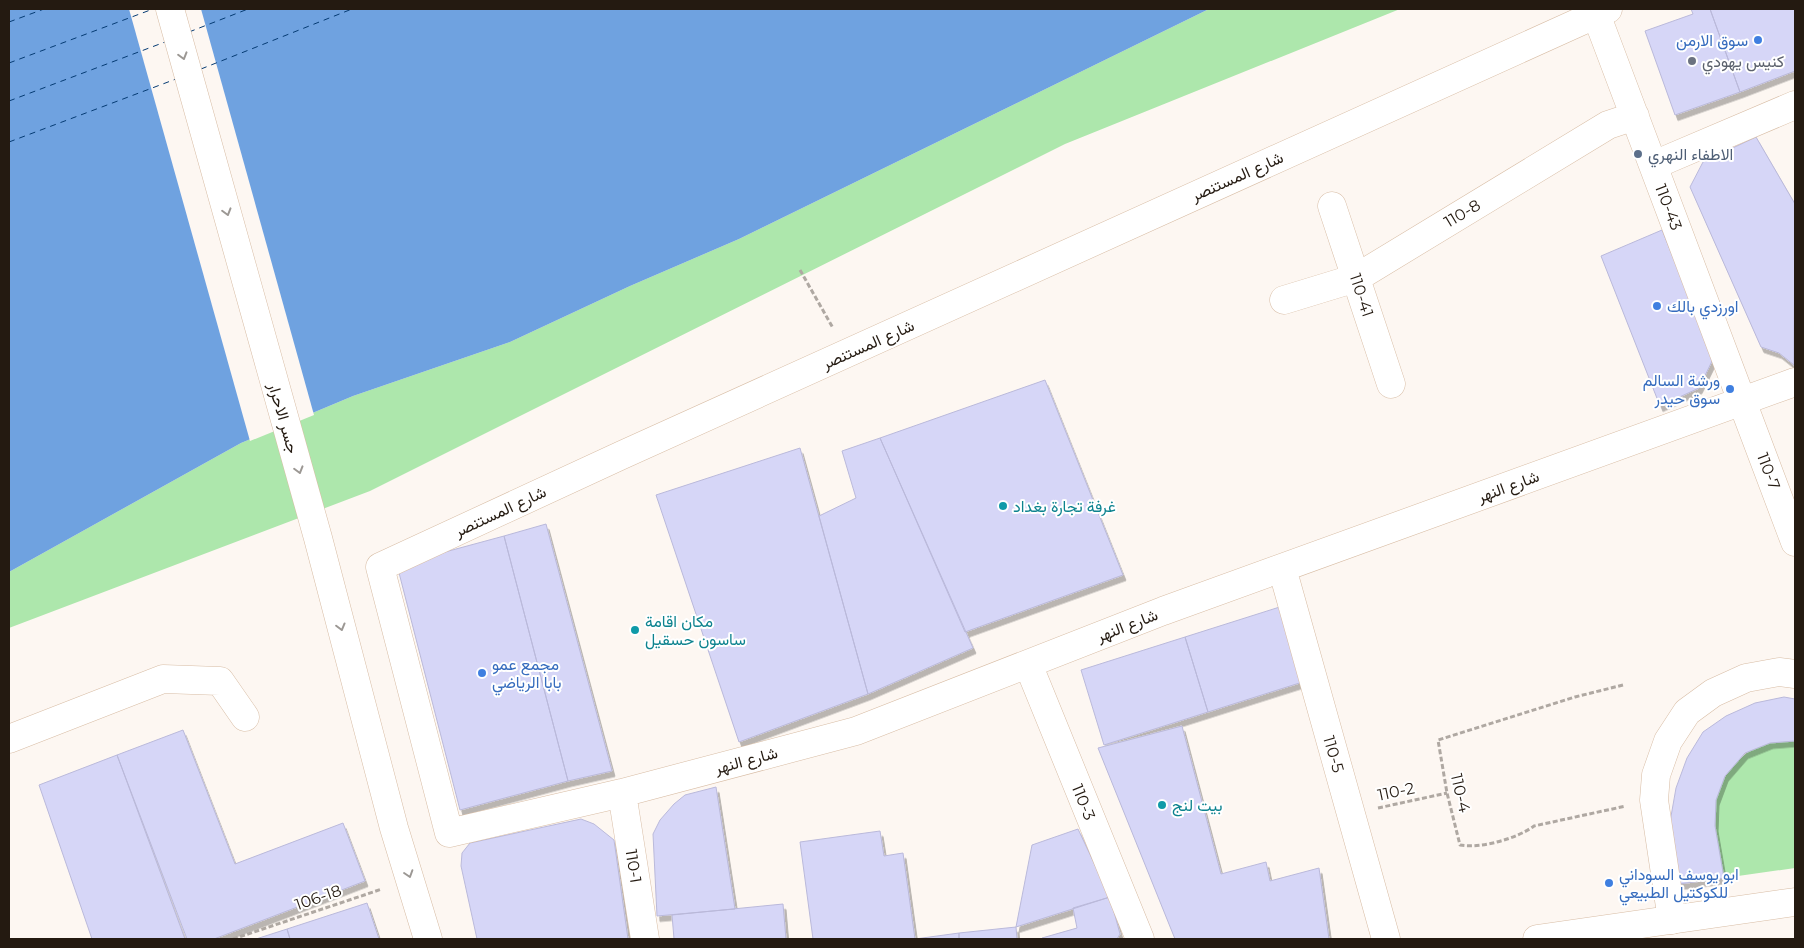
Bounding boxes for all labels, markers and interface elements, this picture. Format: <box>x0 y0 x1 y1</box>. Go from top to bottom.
place label: سوق الارمن <box>1676 31 1748 51</box>
marker: سوق الارمن <box>1752 34 1764 46</box>
one-way arrow <box>178 51 188 59</box>
place label: كنيس يهودي <box>1702 52 1784 75</box>
marker: كنيس يهودي <box>1686 55 1698 67</box>
place label: الاطفاء النهري <box>1648 145 1733 168</box>
street label: شارع المستنصر <box>1187 148 1287 207</box>
marker: الاطفاء النهري <box>1632 148 1644 160</box>
street label: 110-43 <box>1651 181 1686 233</box>
street label: 110-8 <box>1441 195 1484 232</box>
one-way arrow <box>221 208 232 217</box>
street label: 110-41 <box>1346 271 1377 319</box>
place label: اورزدي بالك <box>1667 297 1739 320</box>
marker: اورزدي بالك <box>1651 300 1663 312</box>
street label: شارع المستنصر <box>818 316 918 375</box>
place label: ورشة السالم سوق حيدر <box>1643 371 1720 409</box>
street label: جسر الاحرار <box>263 380 303 456</box>
marker: ورشة السالم سوق حيدر <box>1724 383 1736 395</box>
street label: 110-7 <box>1753 450 1784 492</box>
one-way arrow <box>293 465 303 474</box>
street label: شارع النهر <box>1474 467 1542 509</box>
street label: شارع المستنصر <box>451 482 550 543</box>
place label: غرفة تجارة بغداد <box>1013 497 1116 517</box>
marker: غرفة تجارة بغداد <box>997 500 1009 512</box>
street label: شارع النهر <box>1093 605 1161 648</box>
place label: مكان اقامة ساسون حسقيل <box>645 612 746 650</box>
one-way arrow <box>335 622 346 631</box>
marker: مكان اقامة ساسون حسقيل <box>629 624 641 636</box>
place label: مجمع عمو بابا الرياضي <box>492 655 561 696</box>
marker: مجمع عمو بابا الرياضي <box>476 667 488 679</box>
street label: 110-5 <box>1319 734 1348 775</box>
street label: شارع النهر <box>712 743 780 780</box>
street label: 110-4 <box>1447 772 1474 815</box>
street label: 110-2 <box>1376 778 1416 805</box>
street label: 110-3 <box>1068 781 1099 823</box>
place label: بيت لنج <box>1172 796 1223 817</box>
marker: بيت لنج <box>1156 799 1168 811</box>
street label: 110-1 <box>621 848 646 884</box>
place label: ابو يوسف السوداني للكوكتيل الطبيعي <box>1619 865 1739 906</box>
one-way arrow <box>403 869 413 878</box>
marker: ابو يوسف السوداني للكوكتيل الطبيعي <box>1603 877 1615 889</box>
street label: 106-18 <box>292 881 344 914</box>

